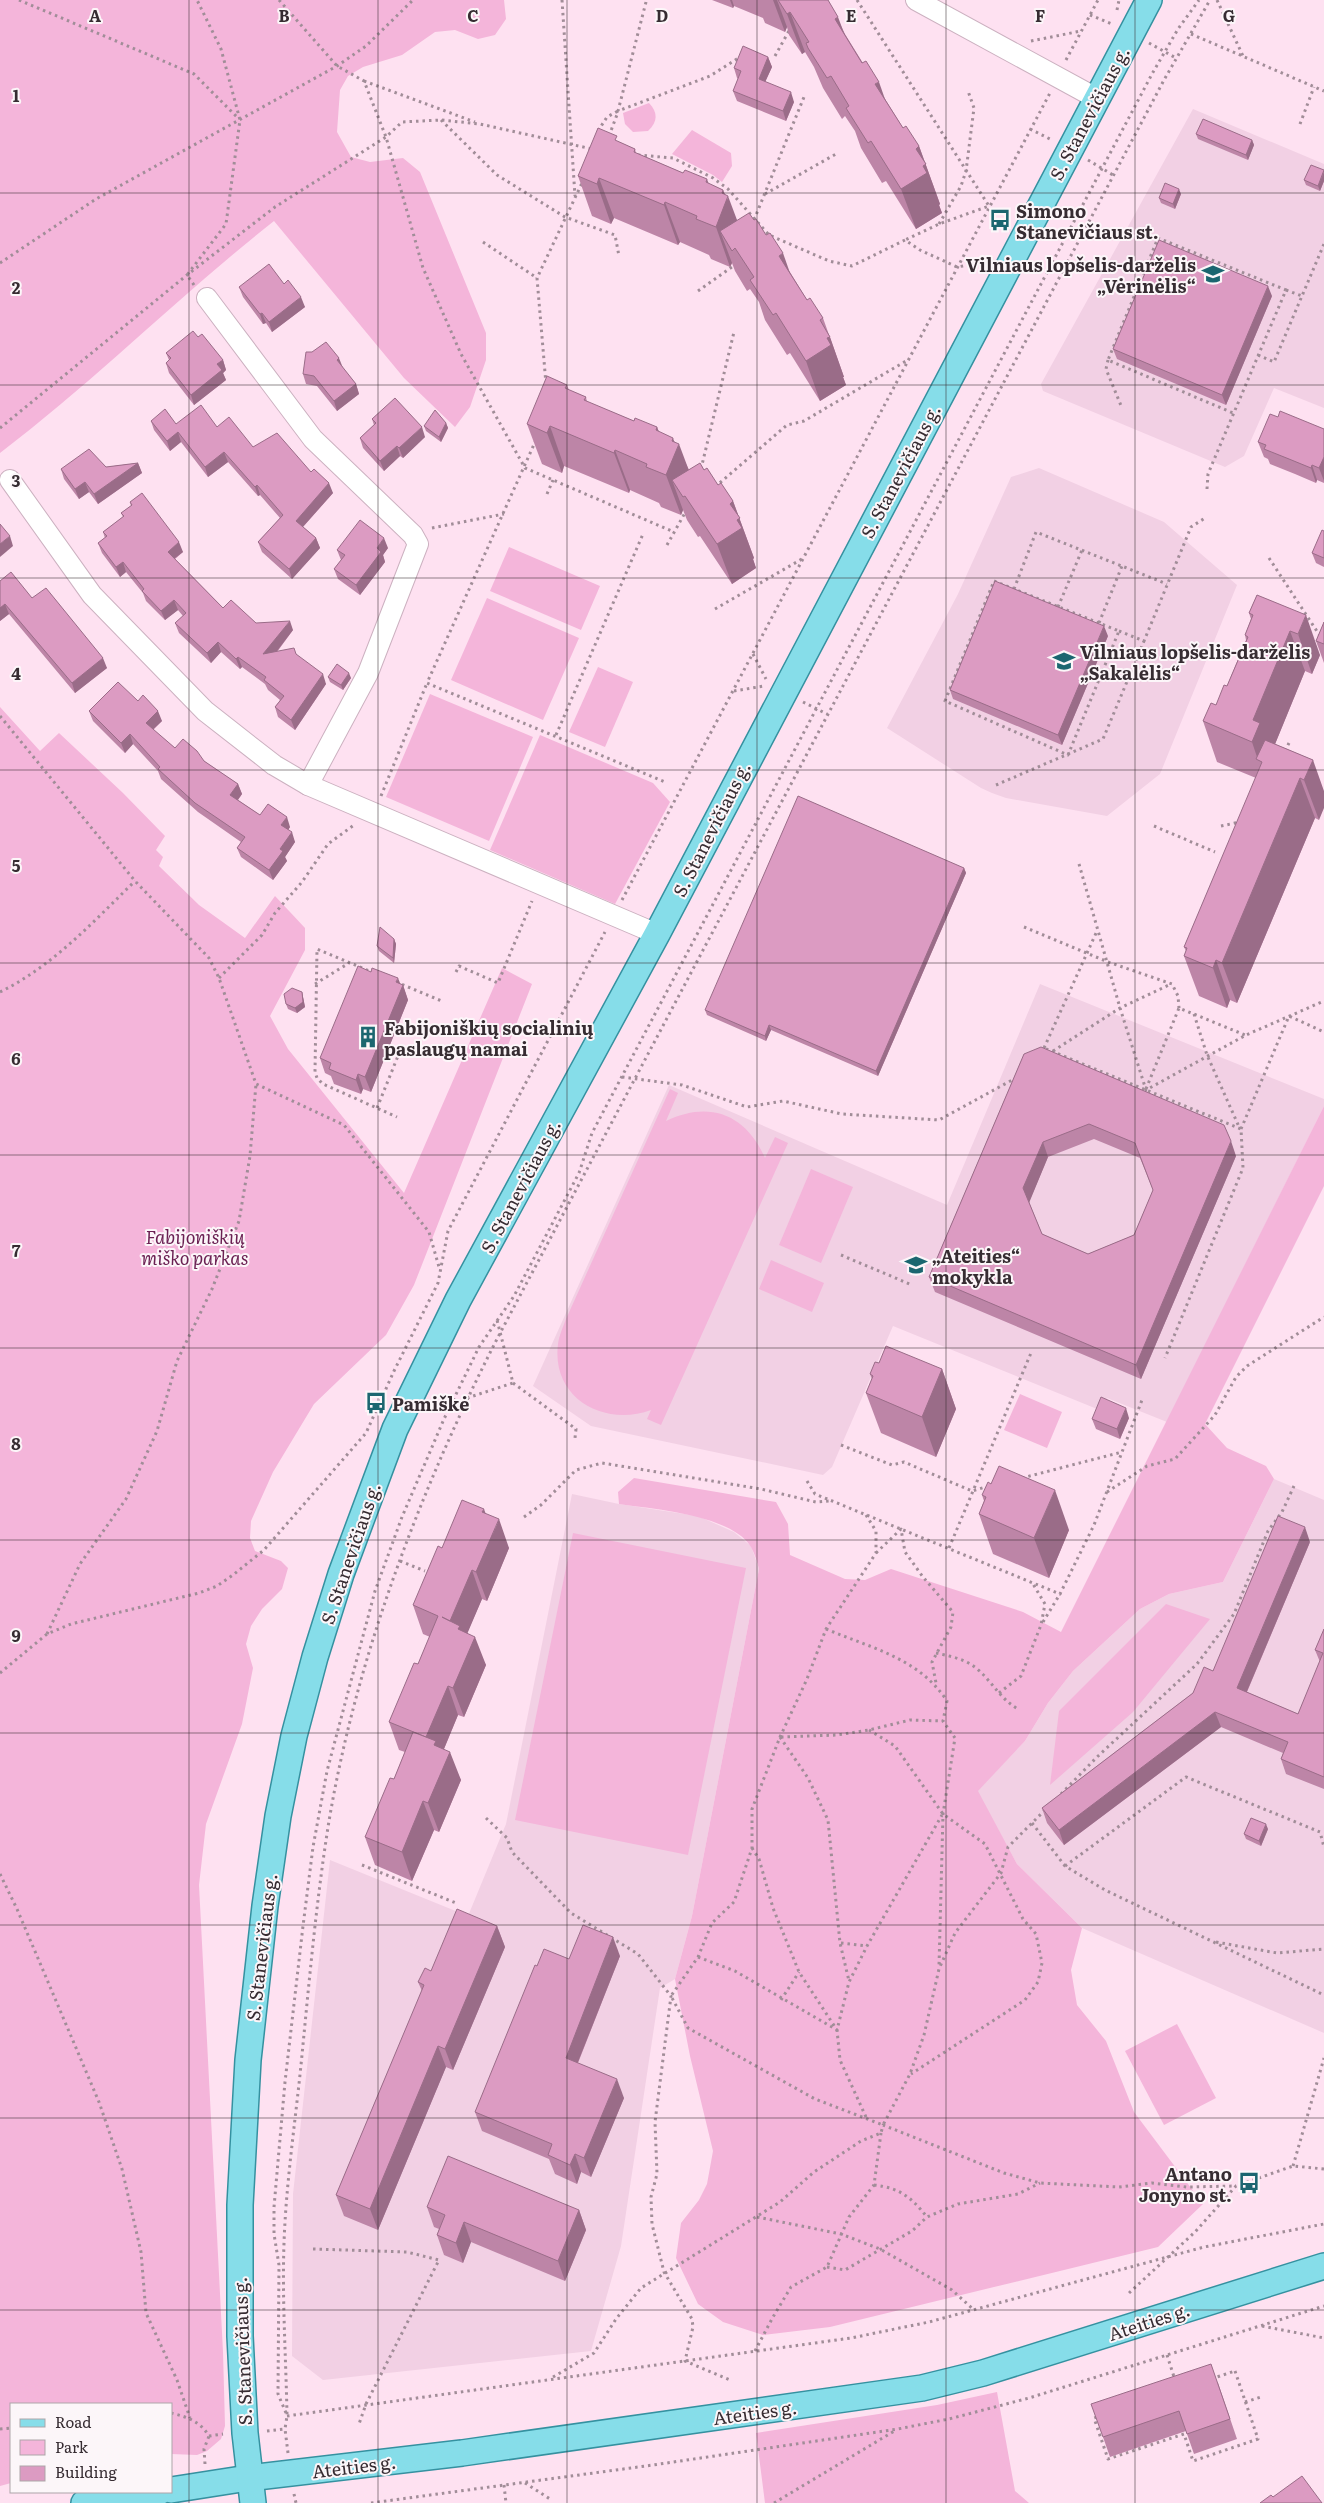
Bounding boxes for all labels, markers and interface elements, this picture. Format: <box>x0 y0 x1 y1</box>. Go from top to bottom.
text: A <box>89 3 101 27</box>
text: B <box>278 3 290 27</box>
text: C <box>467 3 479 27</box>
text: D <box>656 3 668 27</box>
text: E <box>846 3 857 27</box>
text: F <box>1035 3 1045 27</box>
text: G <box>1223 3 1235 27</box>
street label: S. Stanevičiaus g. <box>1042 41 1136 185</box>
text: 1 <box>13 83 20 107</box>
place label: Simono Stanevičiaus st. <box>1016 197 1159 245</box>
bus stop icon: Simono Stanevičiaus st. <box>987 207 1013 233</box>
place label: Vilniaus lopšelis-darželis „Vėrinėlis“ <box>966 251 1196 299</box>
school or university icon: Vilniaus lopšelis-darželis „Vėrinėlis“ <box>1200 261 1226 287</box>
text: 2 <box>12 275 21 299</box>
street label: S. Stanevičiaus g. <box>853 399 947 543</box>
text: 3 <box>12 468 21 492</box>
place label: Vilniaus lopšelis-darželis „Sakalėlis“ <box>1080 638 1310 686</box>
school or university icon: Vilniaus lopšelis-darželis „Sakalėlis“ <box>1051 648 1077 674</box>
text: 4 <box>11 661 21 685</box>
street label: S. Stanevičiaus g. <box>665 757 757 901</box>
text: 5 <box>12 853 21 877</box>
place label: Fabijoniškių socialinių paslaugų namai <box>384 1014 593 1062</box>
building icon: Fabijoniškių socialinių paslaugų namai <box>355 1024 381 1050</box>
text: 6 <box>11 1046 21 1070</box>
street label: S. Stanevičiaus g. <box>473 1114 567 1258</box>
park label: Fabijoniškių miško parkas <box>141 1223 249 1271</box>
text: 7 <box>12 1238 21 1262</box>
place label: „Ateities“ mokykla <box>932 1242 1020 1290</box>
school or university icon: „Ateities“ mokykla <box>903 1252 929 1278</box>
bus stop icon: Pamiškė <box>363 1390 389 1416</box>
place label: Pamiškė <box>392 1390 469 1417</box>
text: 8 <box>11 1431 21 1455</box>
street label: S. Stanevičiaus g. <box>313 1478 387 1628</box>
text: 9 <box>11 1623 21 1647</box>
street label: S. Stanevičiaus g. <box>239 1872 283 2022</box>
place label: Antano Jonyno st. <box>1139 2160 1232 2208</box>
bus stop icon: Antano Jonyno st. <box>1236 2170 1262 2196</box>
street label: S. Stanevičiaus g. <box>226 2276 258 2426</box>
street label: Ateities g. <box>1105 2295 1193 2347</box>
street label: Ateities g. <box>711 2393 799 2431</box>
legend <box>10 2403 172 2493</box>
text: Road <box>55 2410 91 2433</box>
text: Park <box>55 2435 89 2458</box>
street label: Ateities g. <box>310 2447 398 2485</box>
text: Building <box>55 2460 117 2483</box>

